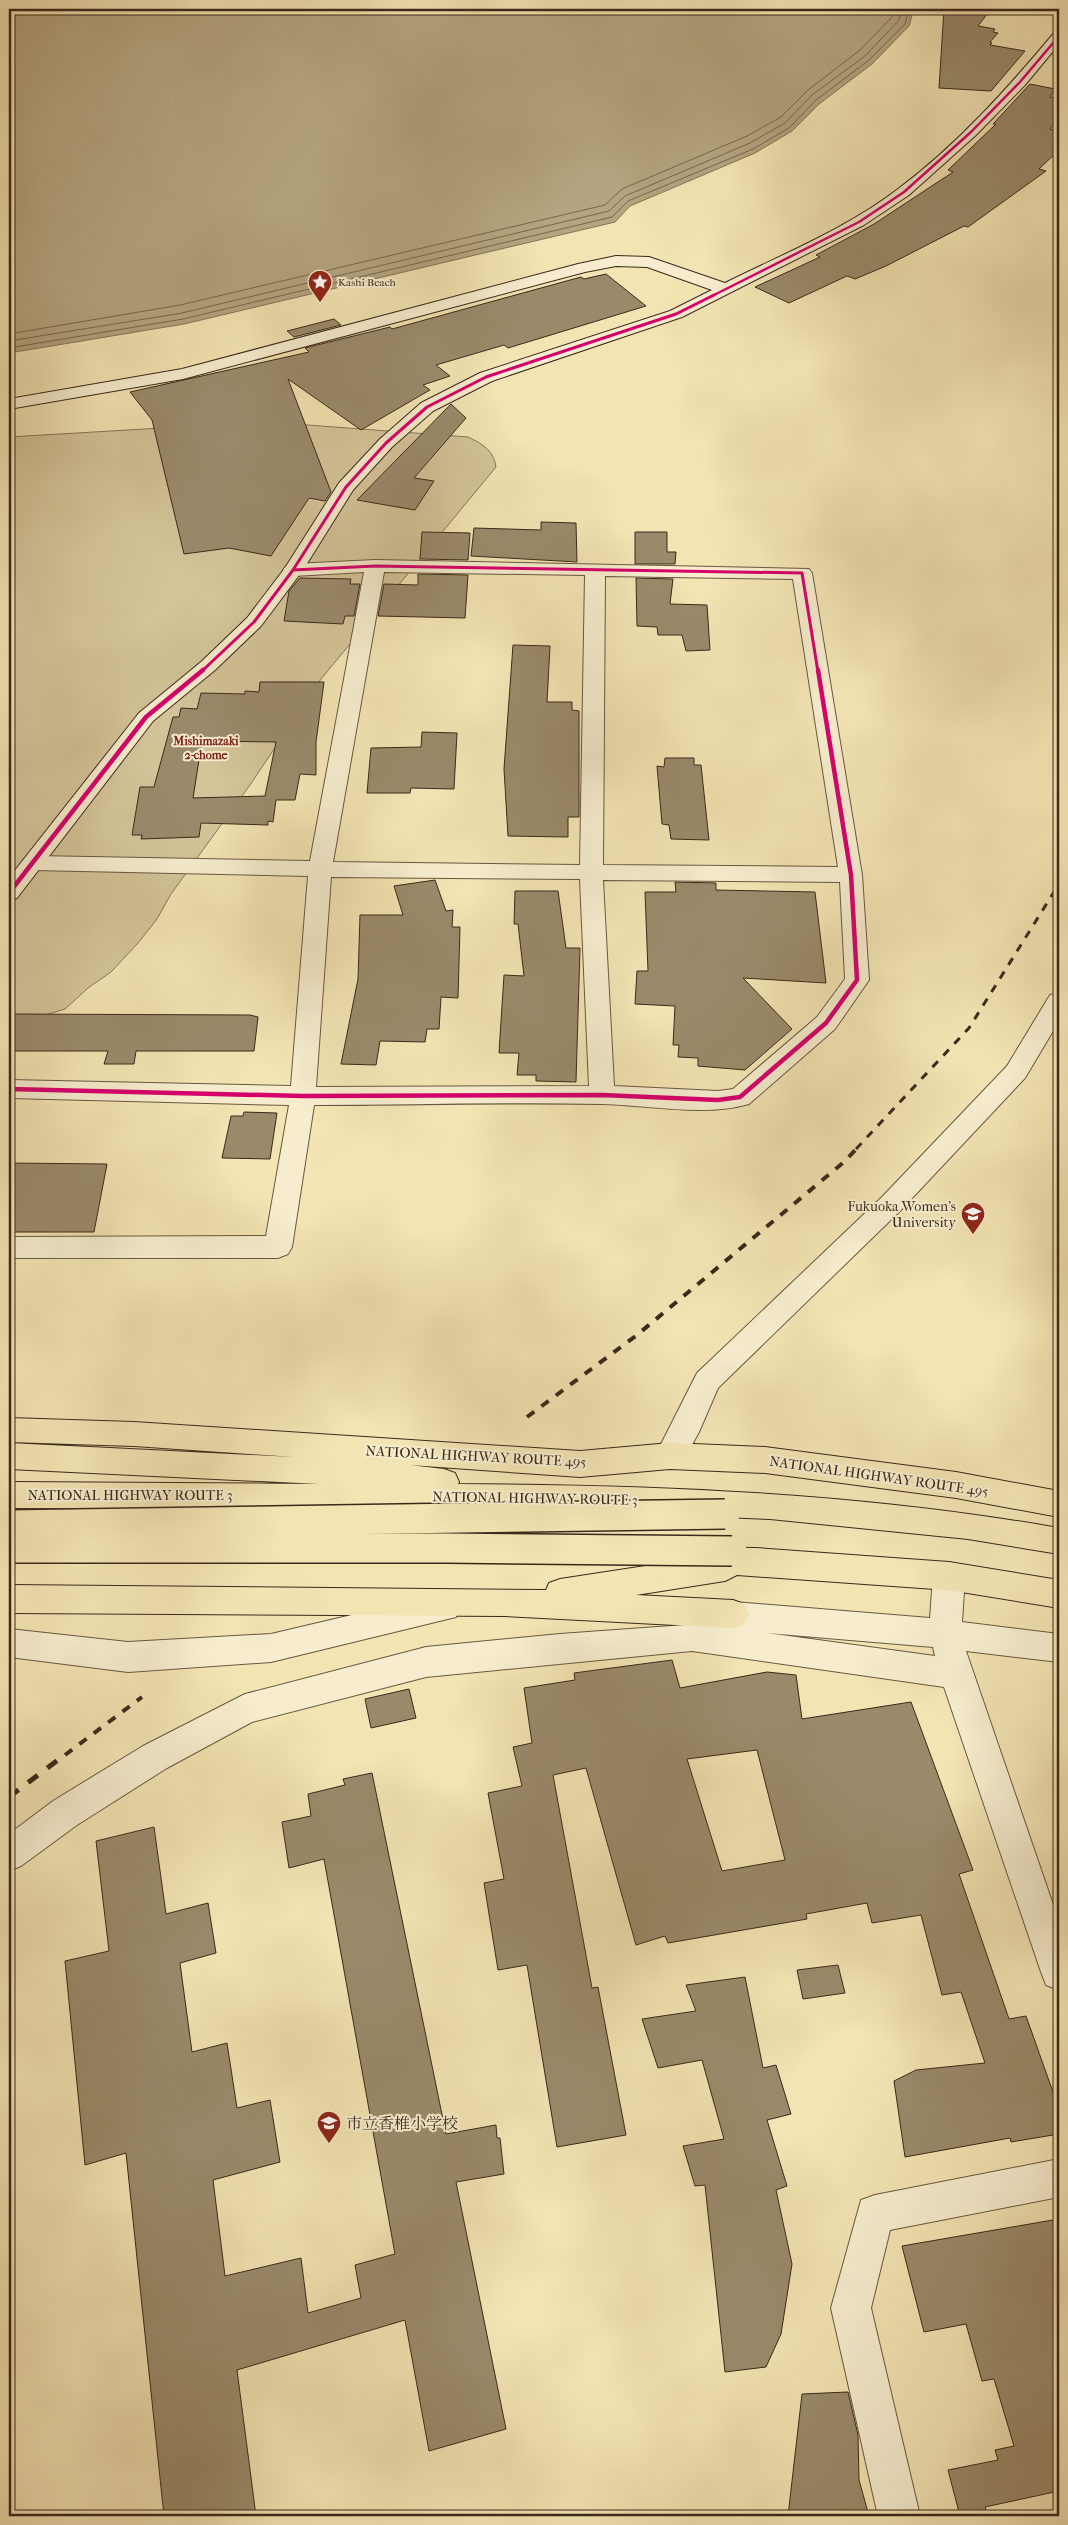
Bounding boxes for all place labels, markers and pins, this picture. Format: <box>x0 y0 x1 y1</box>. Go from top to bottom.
place icon: Kashi Beach <box>307 269 333 303</box>
place label: Kashi Beach <box>338 276 396 289</box>
place label: Fukuoka Women's University <box>847 1198 957 1231</box>
school or university icon: Fukuoka Women's University <box>960 1201 986 1235</box>
school or university icon: 市立香椎小学校 <box>316 2110 342 2144</box>
place label: 市立香椎小学校 <box>346 2114 458 2133</box>

